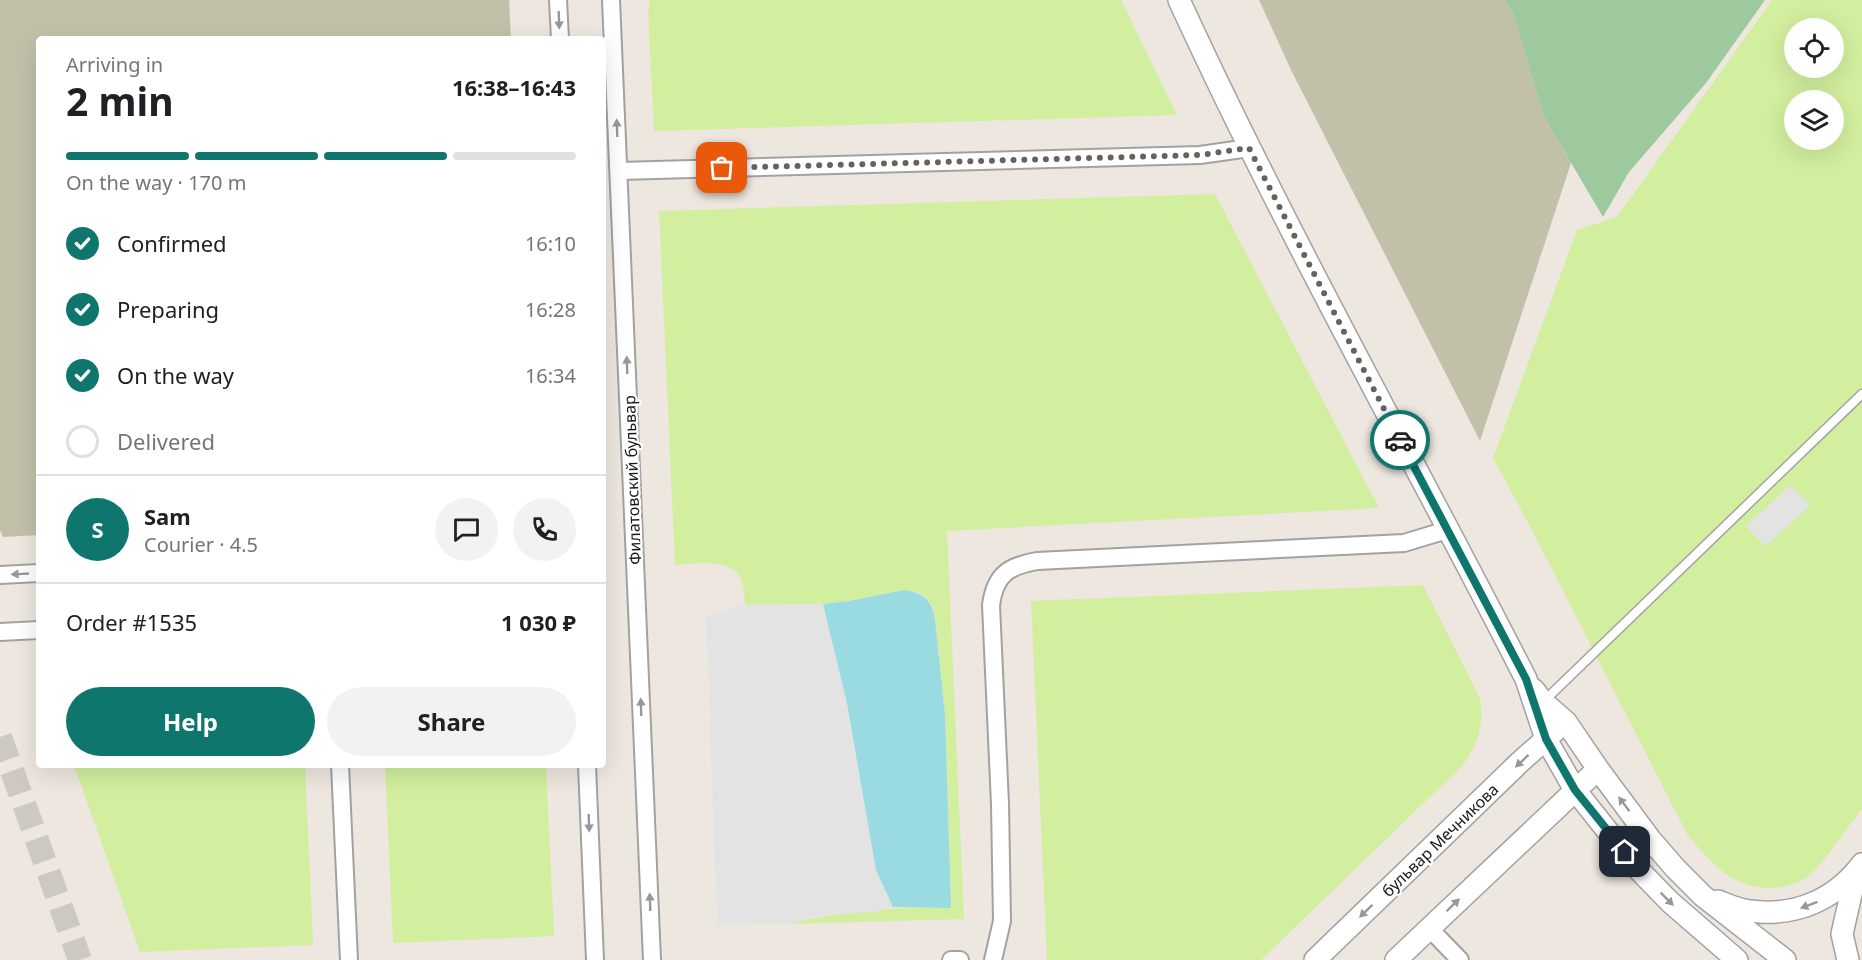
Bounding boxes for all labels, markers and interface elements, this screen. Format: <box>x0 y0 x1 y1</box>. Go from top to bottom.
one-way arrow <box>554 10 564 29</box>
map controls <box>1784 18 1844 150</box>
button: locate <box>1784 18 1844 78</box>
text: Arriving in <box>66 51 163 78</box>
text: 16:38–16:43 <box>452 72 576 102</box>
text: 2 min <box>66 74 173 127</box>
button: layers <box>1784 90 1844 150</box>
one-way arrow <box>612 119 621 138</box>
pin <box>696 142 747 193</box>
icon: bag <box>705 151 738 184</box>
text: On the way · 170 m <box>66 169 246 196</box>
icon: check <box>66 227 99 260</box>
text: Confirmed <box>117 228 227 258</box>
text: 16:10 <box>525 230 576 257</box>
icon: check <box>66 293 99 326</box>
text: Preparing <box>117 294 219 324</box>
text: 16:28 <box>525 296 576 323</box>
one-way arrow <box>622 356 631 375</box>
icon: check <box>66 359 99 392</box>
text: On the way <box>117 360 234 390</box>
text: 16:34 <box>525 362 576 389</box>
street label: Филатовский бульвар <box>618 395 646 565</box>
courier <box>1370 410 1430 470</box>
icon: car <box>1384 424 1417 457</box>
text: Delivered <box>117 426 215 456</box>
button: chat <box>435 498 498 561</box>
button: phone <box>513 498 576 561</box>
text: Sam <box>144 501 191 531</box>
text: S <box>91 514 104 544</box>
text: Courier · 4.5 <box>144 531 258 558</box>
one-way arrow <box>10 570 29 579</box>
text: Order #1535 <box>66 607 197 637</box>
text: 1 030 ₽ <box>501 607 576 637</box>
button: Help <box>66 687 315 756</box>
button: Share <box>327 687 576 756</box>
one-way arrow <box>637 697 646 716</box>
one-way arrow <box>1515 754 1530 767</box>
street label: бульвар Мечникова <box>1377 778 1503 902</box>
one-way arrow <box>1618 797 1630 813</box>
one-way arrow <box>585 814 594 833</box>
pin <box>1599 826 1650 877</box>
icon: home <box>1608 835 1641 868</box>
one-way arrow <box>1660 891 1674 906</box>
one-way arrow <box>645 892 654 911</box>
one-way arrow <box>1446 898 1461 912</box>
one-way arrow <box>1799 900 1817 910</box>
one-way arrow <box>1360 903 1374 917</box>

